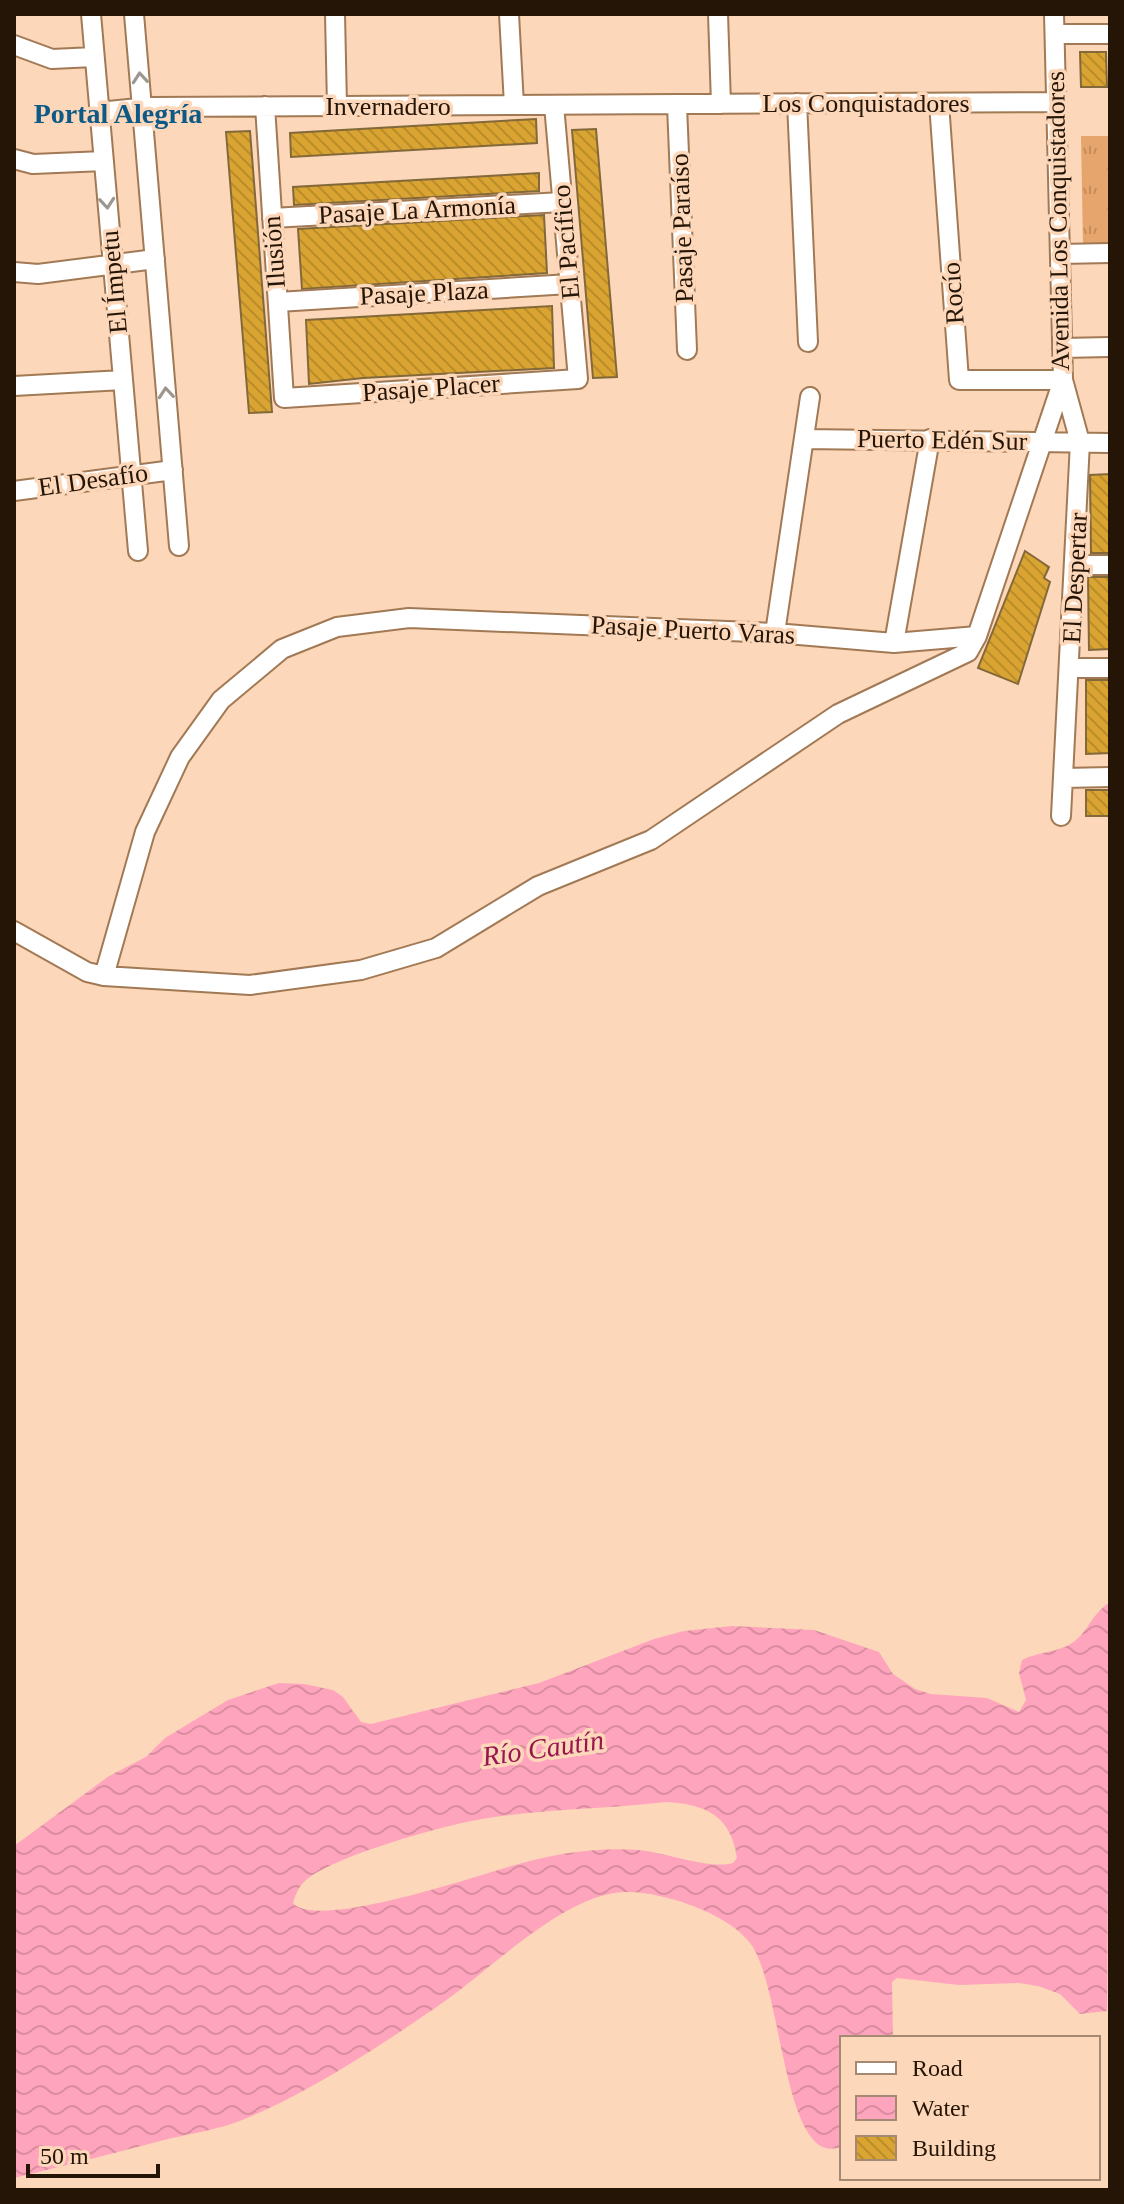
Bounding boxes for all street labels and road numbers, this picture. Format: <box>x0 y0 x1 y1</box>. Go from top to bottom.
street label: Avenida Los Conquistadores <box>1041 71 1075 371</box>
street label: Los Conquistadores <box>762 89 970 118</box>
street label: Invernadero <box>325 92 451 121</box>
street label: Pasaje Paraíso <box>665 153 699 303</box>
street label: El Pacífico <box>547 184 585 300</box>
street label: Pasaje La Armonía <box>317 190 517 230</box>
street label: Ilusión <box>257 215 291 289</box>
street label: El Ímpetu <box>95 229 133 335</box>
street label: Rocío <box>936 261 970 325</box>
street label: Pasaje Plaza <box>359 275 490 311</box>
street label: Pasaje Placer <box>361 369 501 407</box>
street label: Puerto Edén Sur <box>857 424 1028 456</box>
street label: El Desafío <box>36 458 150 502</box>
street label: El Despertar <box>1057 512 1093 644</box>
street label: Pasaje Puerto Varas <box>590 610 796 650</box>

